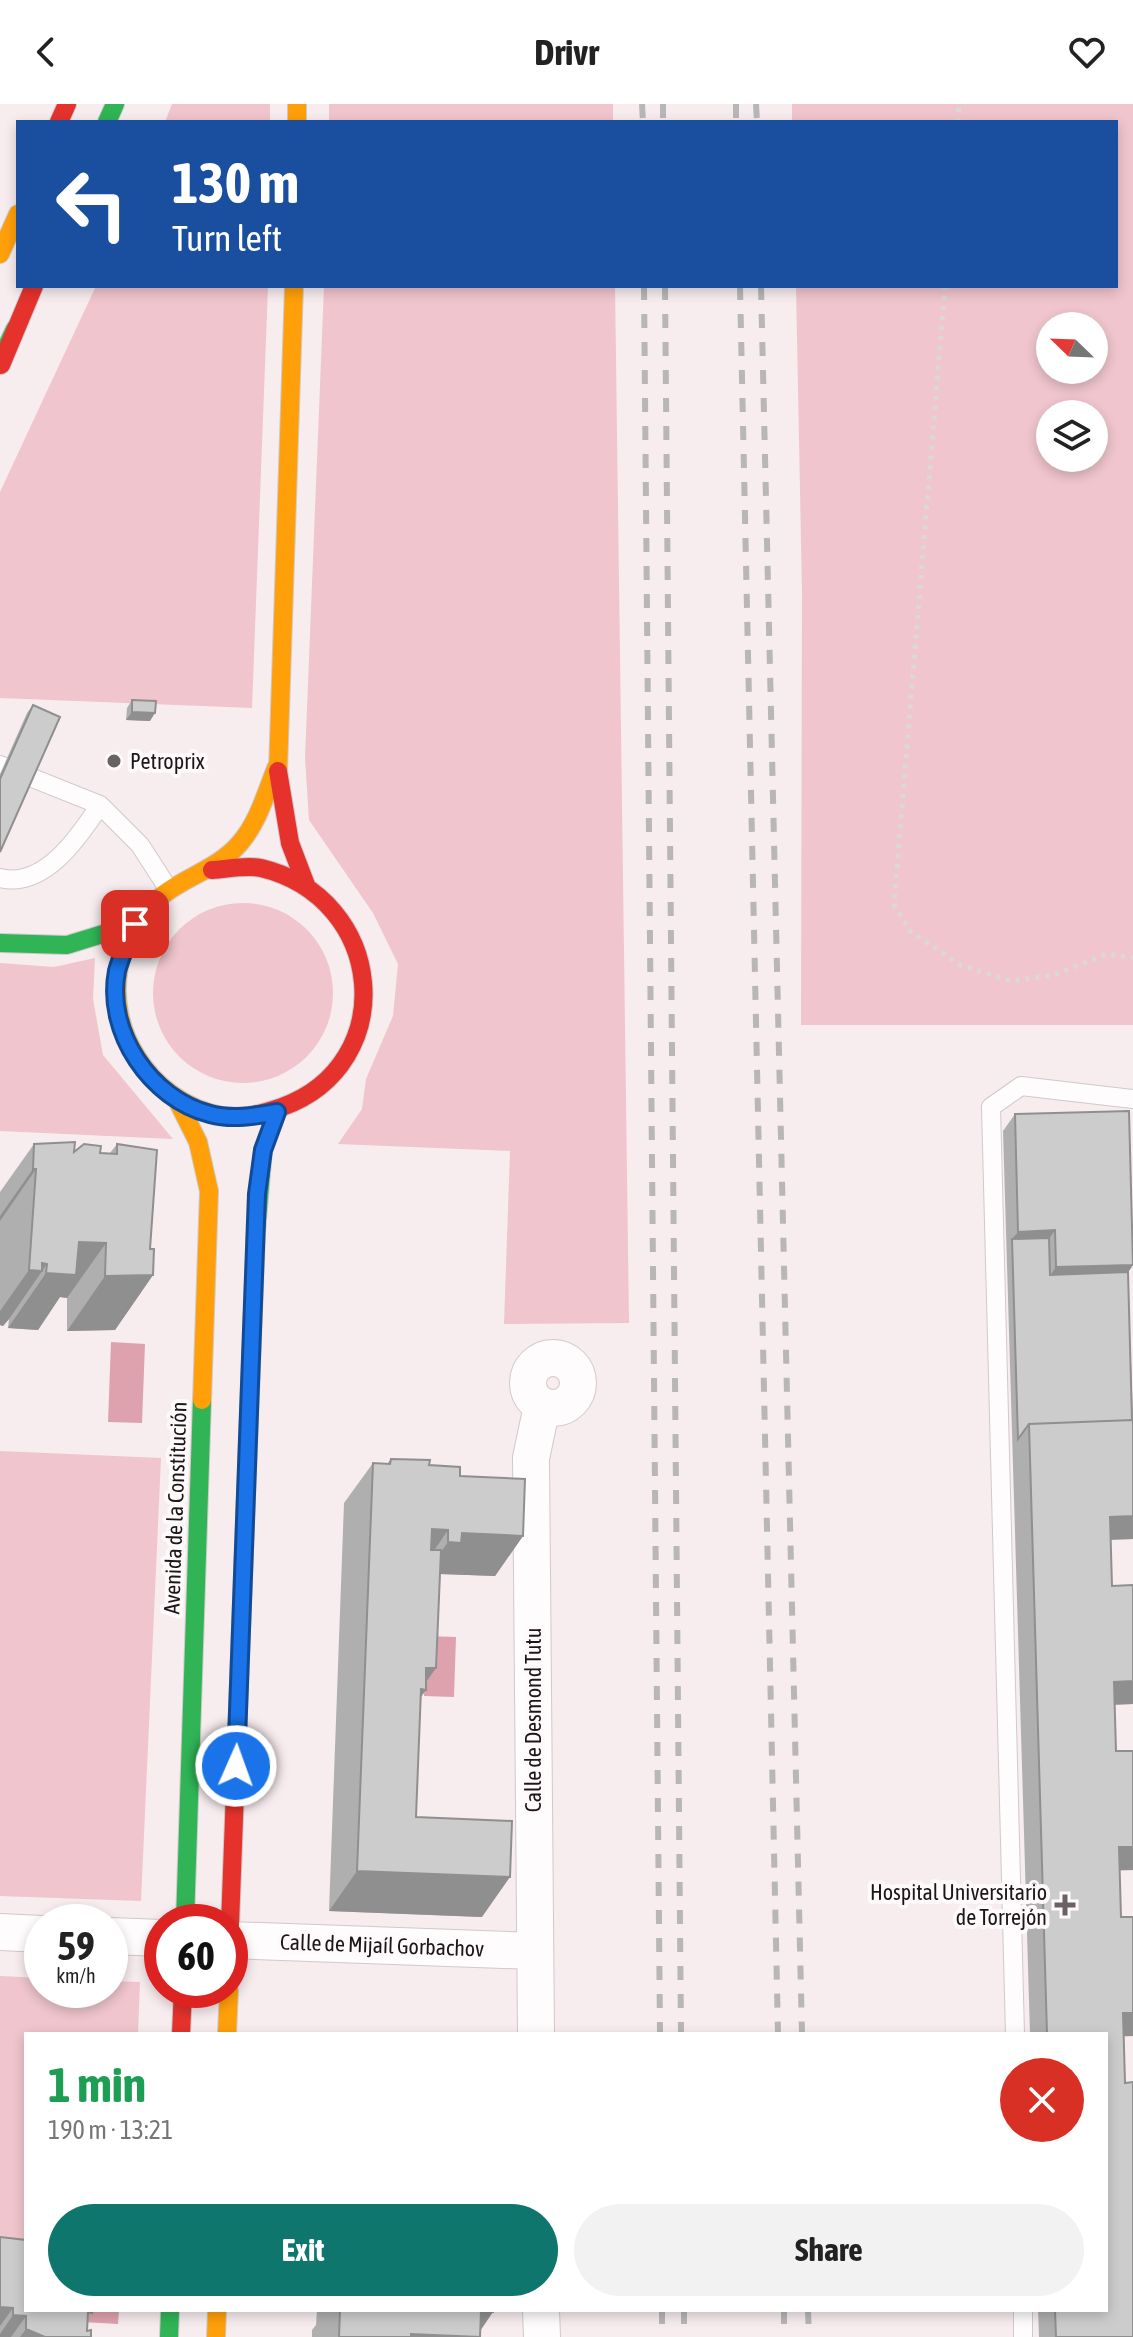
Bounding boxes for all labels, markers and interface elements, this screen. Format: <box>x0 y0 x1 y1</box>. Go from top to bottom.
icon: back <box>24 30 68 74</box>
icon: heart <box>1065 30 1109 74</box>
text: Drivr <box>534 31 599 73</box>
text: 130 m <box>172 151 299 215</box>
icon: left <box>40 152 144 256</box>
text: Turn left <box>172 217 282 259</box>
north arrow <box>1036 312 1108 384</box>
map controls <box>1036 312 1108 472</box>
button: layers <box>1036 400 1108 472</box>
place label: Petroprix <box>130 748 205 774</box>
marker: Petroprix <box>105 752 123 770</box>
pin <box>101 890 169 958</box>
icon: arrive <box>113 902 157 946</box>
street label: Avenida de la Constitución <box>158 1401 192 1615</box>
street label: Calle de Desmond Tutu <box>520 1628 546 1812</box>
position arrow <box>194 1724 278 1808</box>
place label: Hospital Universitario de Torrejón <box>870 1879 1047 1930</box>
marker: Hospital Universitario de Torrejón <box>1054 1894 1076 1916</box>
speed limit sign: 60 <box>144 1904 248 2008</box>
text: 59 <box>57 1923 95 1968</box>
street label: Calle de Mijaíl Gorbachov <box>280 1928 484 1962</box>
text: km/h <box>56 1964 96 1987</box>
text: 1 min <box>48 2057 146 2112</box>
button: close <box>1000 2058 1084 2142</box>
text: 190 m · 13:21 <box>48 2115 173 2145</box>
button: Exit <box>48 2204 558 2296</box>
button: Share <box>574 2204 1084 2296</box>

